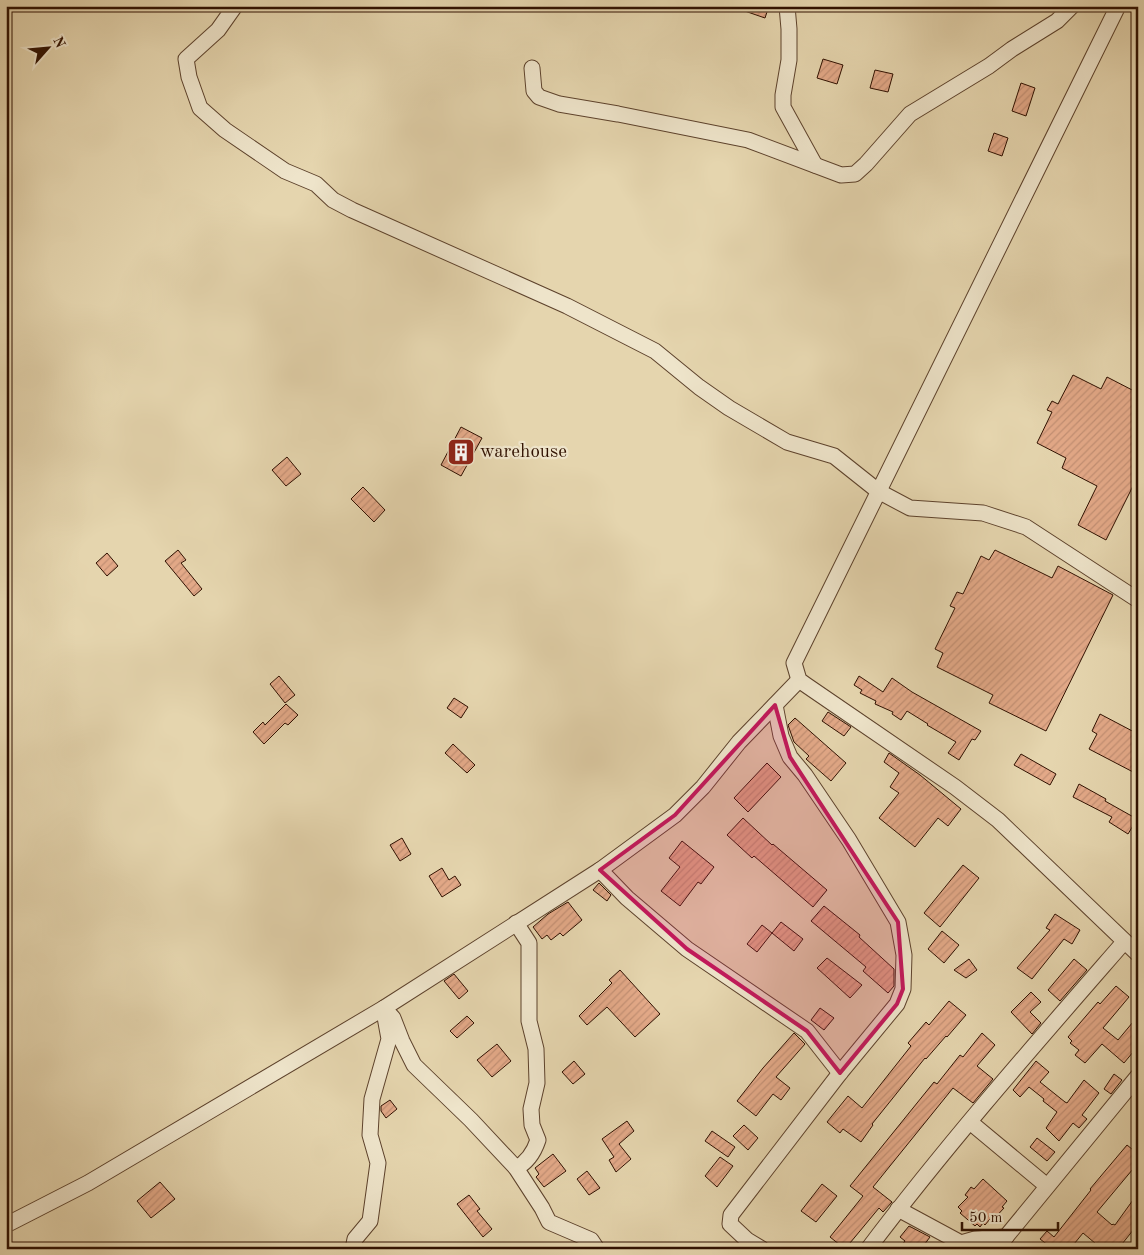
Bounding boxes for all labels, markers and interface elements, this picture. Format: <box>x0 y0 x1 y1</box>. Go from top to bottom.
north arrow <box>22 22 72 72</box>
text: N <box>50 35 67 51</box>
building icon: warehouse <box>446 437 476 467</box>
place label: warehouse <box>480 443 567 462</box>
scale bar <box>962 1200 1058 1232</box>
text: 50 m <box>969 1211 1003 1226</box>

